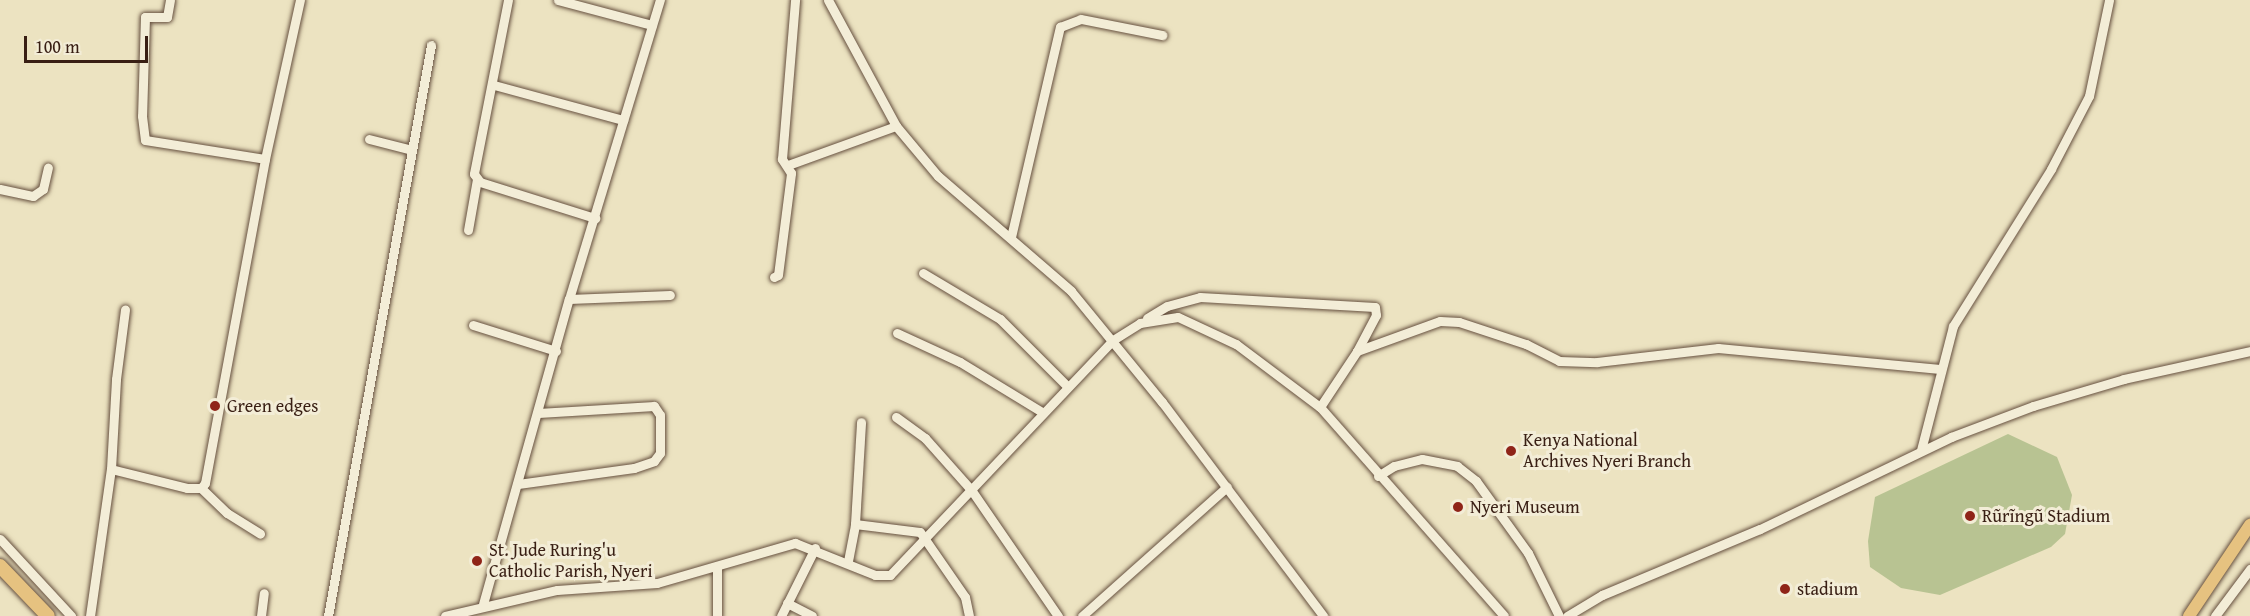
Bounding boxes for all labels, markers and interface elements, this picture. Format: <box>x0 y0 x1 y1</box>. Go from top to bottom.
scale bar <box>27 24 152 62</box>
text: 100 m <box>35 33 80 60</box>
place label: Green edges <box>227 395 318 417</box>
marker: Green edges <box>208 399 222 413</box>
place label: Kenya National Archives Nyeri Branch <box>1523 430 1691 472</box>
marker: Kenya National Archives Nyeri Branch <box>1504 444 1518 458</box>
place label: Nyeri Museum <box>1470 496 1580 518</box>
marker: Nyeri Museum <box>1451 500 1465 514</box>
place label: Rũrĩngũ Stadium <box>1982 505 2110 527</box>
marker: Rũrĩngũ Stadium <box>1963 509 1977 523</box>
place label: St. Jude Ruring'u Catholic Parish, Nyeri <box>489 540 653 582</box>
marker: St. Jude Ruring'u Catholic Parish, Nyeri <box>470 554 484 568</box>
place label: stadium <box>1797 578 1858 600</box>
marker: stadium <box>1778 582 1792 596</box>

